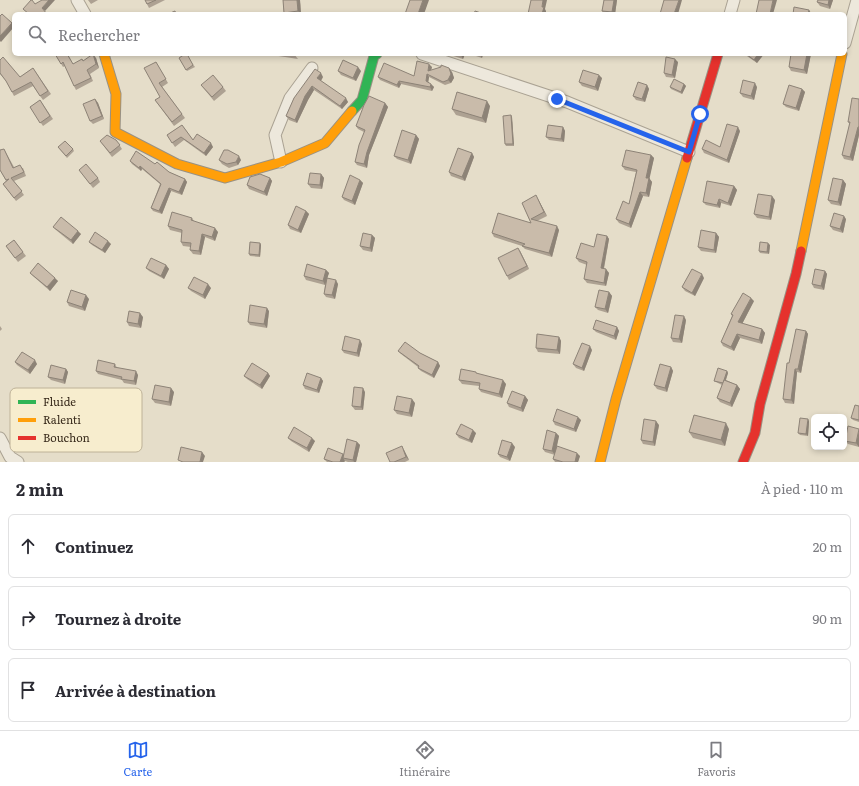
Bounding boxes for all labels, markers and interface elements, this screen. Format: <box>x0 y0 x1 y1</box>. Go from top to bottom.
search box <box>12 12 847 56</box>
icon: search <box>26 23 48 45</box>
text: Rechercher <box>58 23 140 46</box>
route end <box>548 90 566 108</box>
route start <box>691 105 709 123</box>
legend <box>10 388 142 452</box>
text: Fluide <box>43 393 76 409</box>
text: Ralenti <box>43 411 81 427</box>
map controls <box>811 414 847 450</box>
button: locate <box>811 414 847 450</box>
text: Bouchon <box>43 429 90 445</box>
text: 2 min <box>16 476 64 501</box>
text: À pied · 110 m <box>761 479 843 498</box>
icon: ahead <box>17 535 39 557</box>
text: Continuez <box>55 535 133 558</box>
text: 20 m <box>813 537 842 556</box>
icon: right <box>17 607 39 629</box>
text: Tournez à droite <box>55 607 181 630</box>
text: 90 m <box>812 609 842 628</box>
icon: arrive <box>17 679 39 701</box>
text: Arrivée à destination <box>55 679 216 702</box>
tab: Carte <box>124 739 152 779</box>
tab: Itinéraire <box>399 739 450 779</box>
tab: Favoris <box>697 739 735 779</box>

